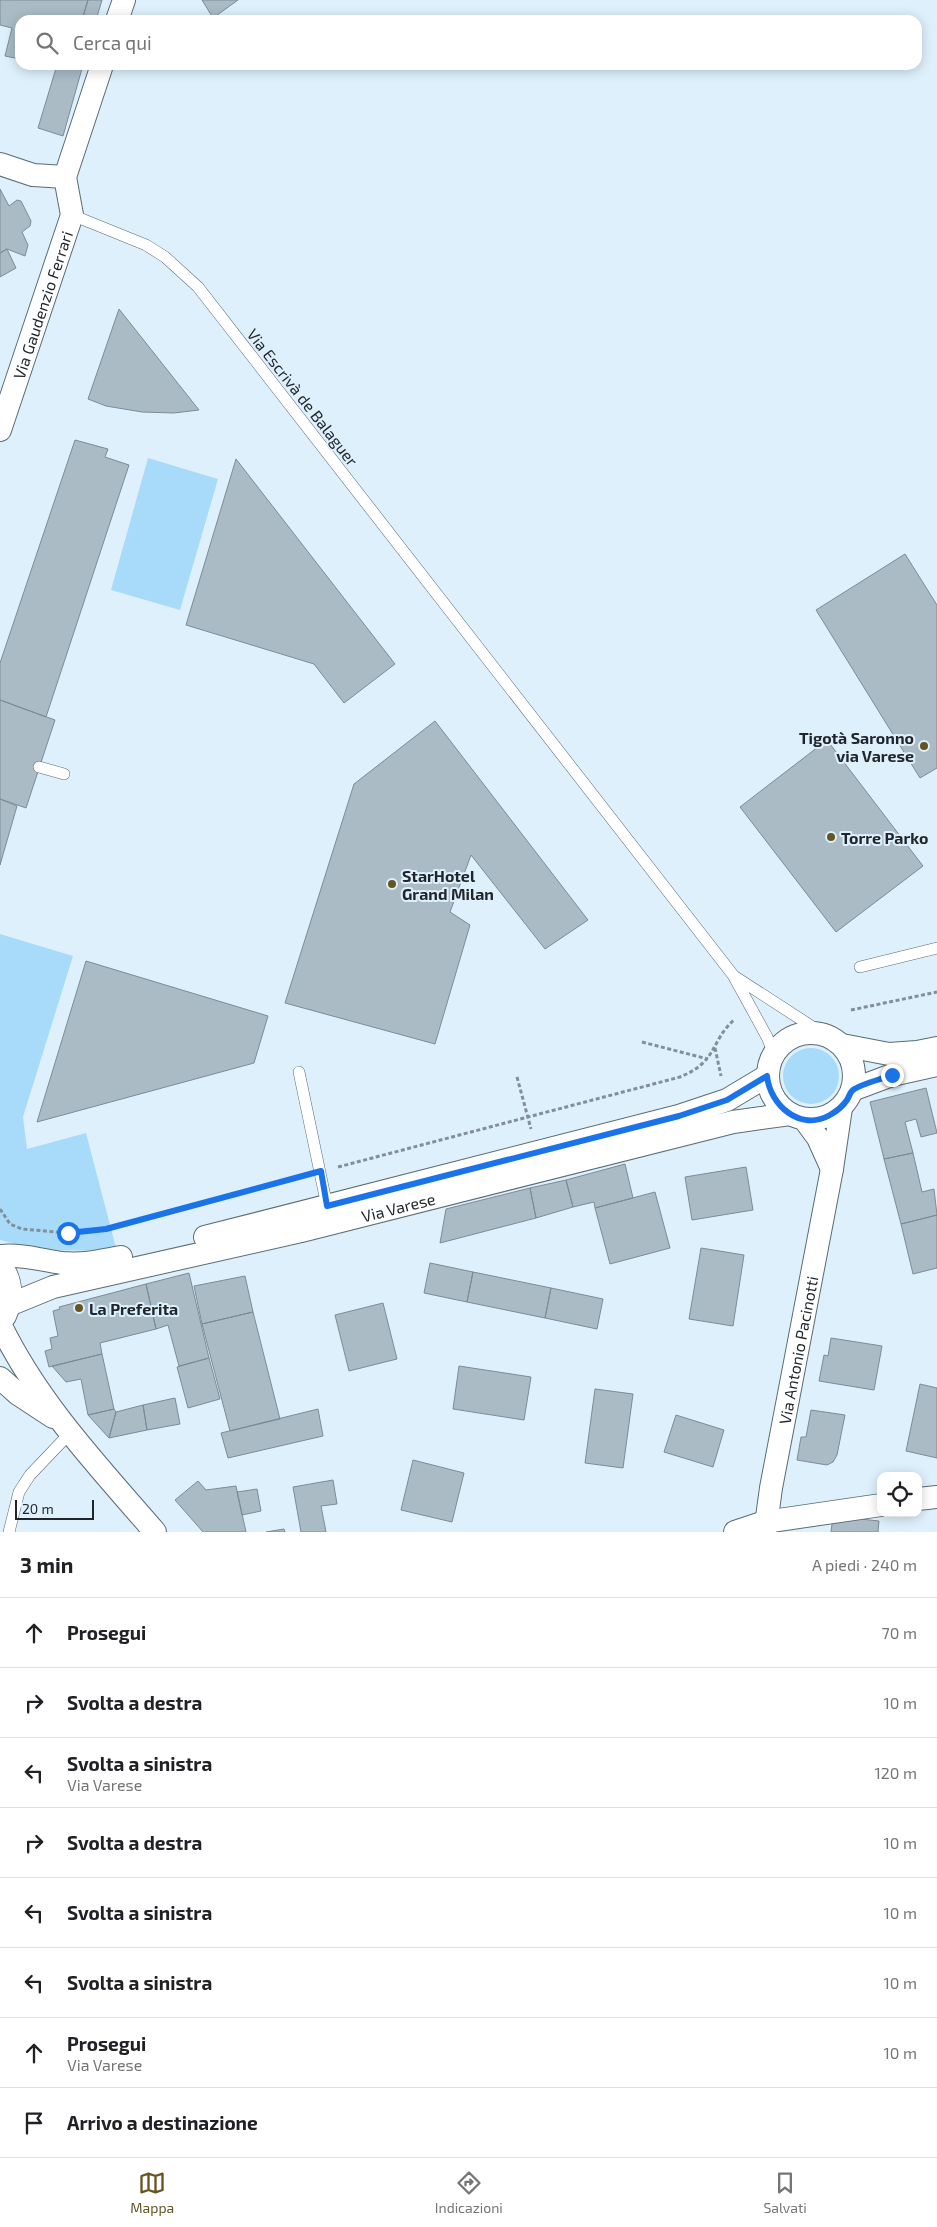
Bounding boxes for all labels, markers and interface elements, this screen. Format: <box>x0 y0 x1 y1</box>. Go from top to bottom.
search box <box>15 15 922 70</box>
icon: search <box>33 29 61 57</box>
text: Cerca qui <box>73 31 152 54</box>
street label: Via Gaudenzio Ferrari <box>8 228 76 381</box>
street label: Via Escrivà de Balaguer <box>244 325 363 470</box>
place label: Tigotà Saronno via Varese <box>799 728 914 765</box>
marker: Tigotà Saronno via Varese <box>918 740 930 752</box>
place label: Torre Parko <box>841 828 928 847</box>
marker: Torre Parko <box>825 831 837 843</box>
place label: StarHotel Grand Milan <box>402 866 494 903</box>
marker: StarHotel Grand Milan <box>386 878 398 890</box>
route end <box>881 1064 904 1087</box>
street label: Via Varese <box>359 1188 437 1225</box>
route start <box>57 1222 80 1245</box>
street label: Via Antonio Pacinotti <box>774 1274 821 1426</box>
place label: La Preferita <box>89 1299 178 1318</box>
marker: La Preferita <box>73 1302 85 1314</box>
map controls <box>877 1472 922 1517</box>
button: locate <box>877 1472 922 1517</box>
scale bar <box>15 1497 94 1520</box>
text: 20 m <box>22 1500 54 1517</box>
text: 3 min <box>20 1552 73 1577</box>
text: A piedi · 240 m <box>812 1555 917 1574</box>
icon: ahead <box>20 1619 48 1647</box>
text: Prosegui <box>67 1621 146 1644</box>
text: 70 m <box>882 1623 917 1642</box>
icon: right <box>20 1689 48 1717</box>
text: Svolta a destra <box>67 1691 202 1714</box>
text: 10 m <box>883 1693 917 1712</box>
text: Svolta a sinistra <box>67 1752 212 1775</box>
icon: left <box>20 1759 48 1787</box>
text: 120 m <box>874 1763 917 1782</box>
text: Via Varese <box>67 1775 142 1794</box>
icon: right <box>20 1829 48 1857</box>
text: Svolta a destra <box>67 1831 202 1854</box>
text: 10 m <box>883 1833 917 1852</box>
icon: left <box>20 1899 48 1927</box>
text: Svolta a sinistra <box>67 1901 212 1924</box>
text: 10 m <box>883 1903 917 1922</box>
icon: left <box>20 1969 48 1997</box>
text: Svolta a sinistra <box>67 1971 212 1994</box>
text: 10 m <box>883 1973 917 1992</box>
text: Prosegui <box>67 2032 146 2055</box>
icon: ahead <box>20 2039 48 2067</box>
text: 10 m <box>883 2043 917 2062</box>
text: Via Varese <box>67 2055 142 2074</box>
icon: arrive <box>20 2109 48 2137</box>
text: Arrivo a destinazione <box>67 2111 258 2134</box>
tab: Mappa <box>130 2169 174 2216</box>
tab: Indicazioni <box>435 2169 503 2216</box>
tab: Salvati <box>763 2169 807 2216</box>

